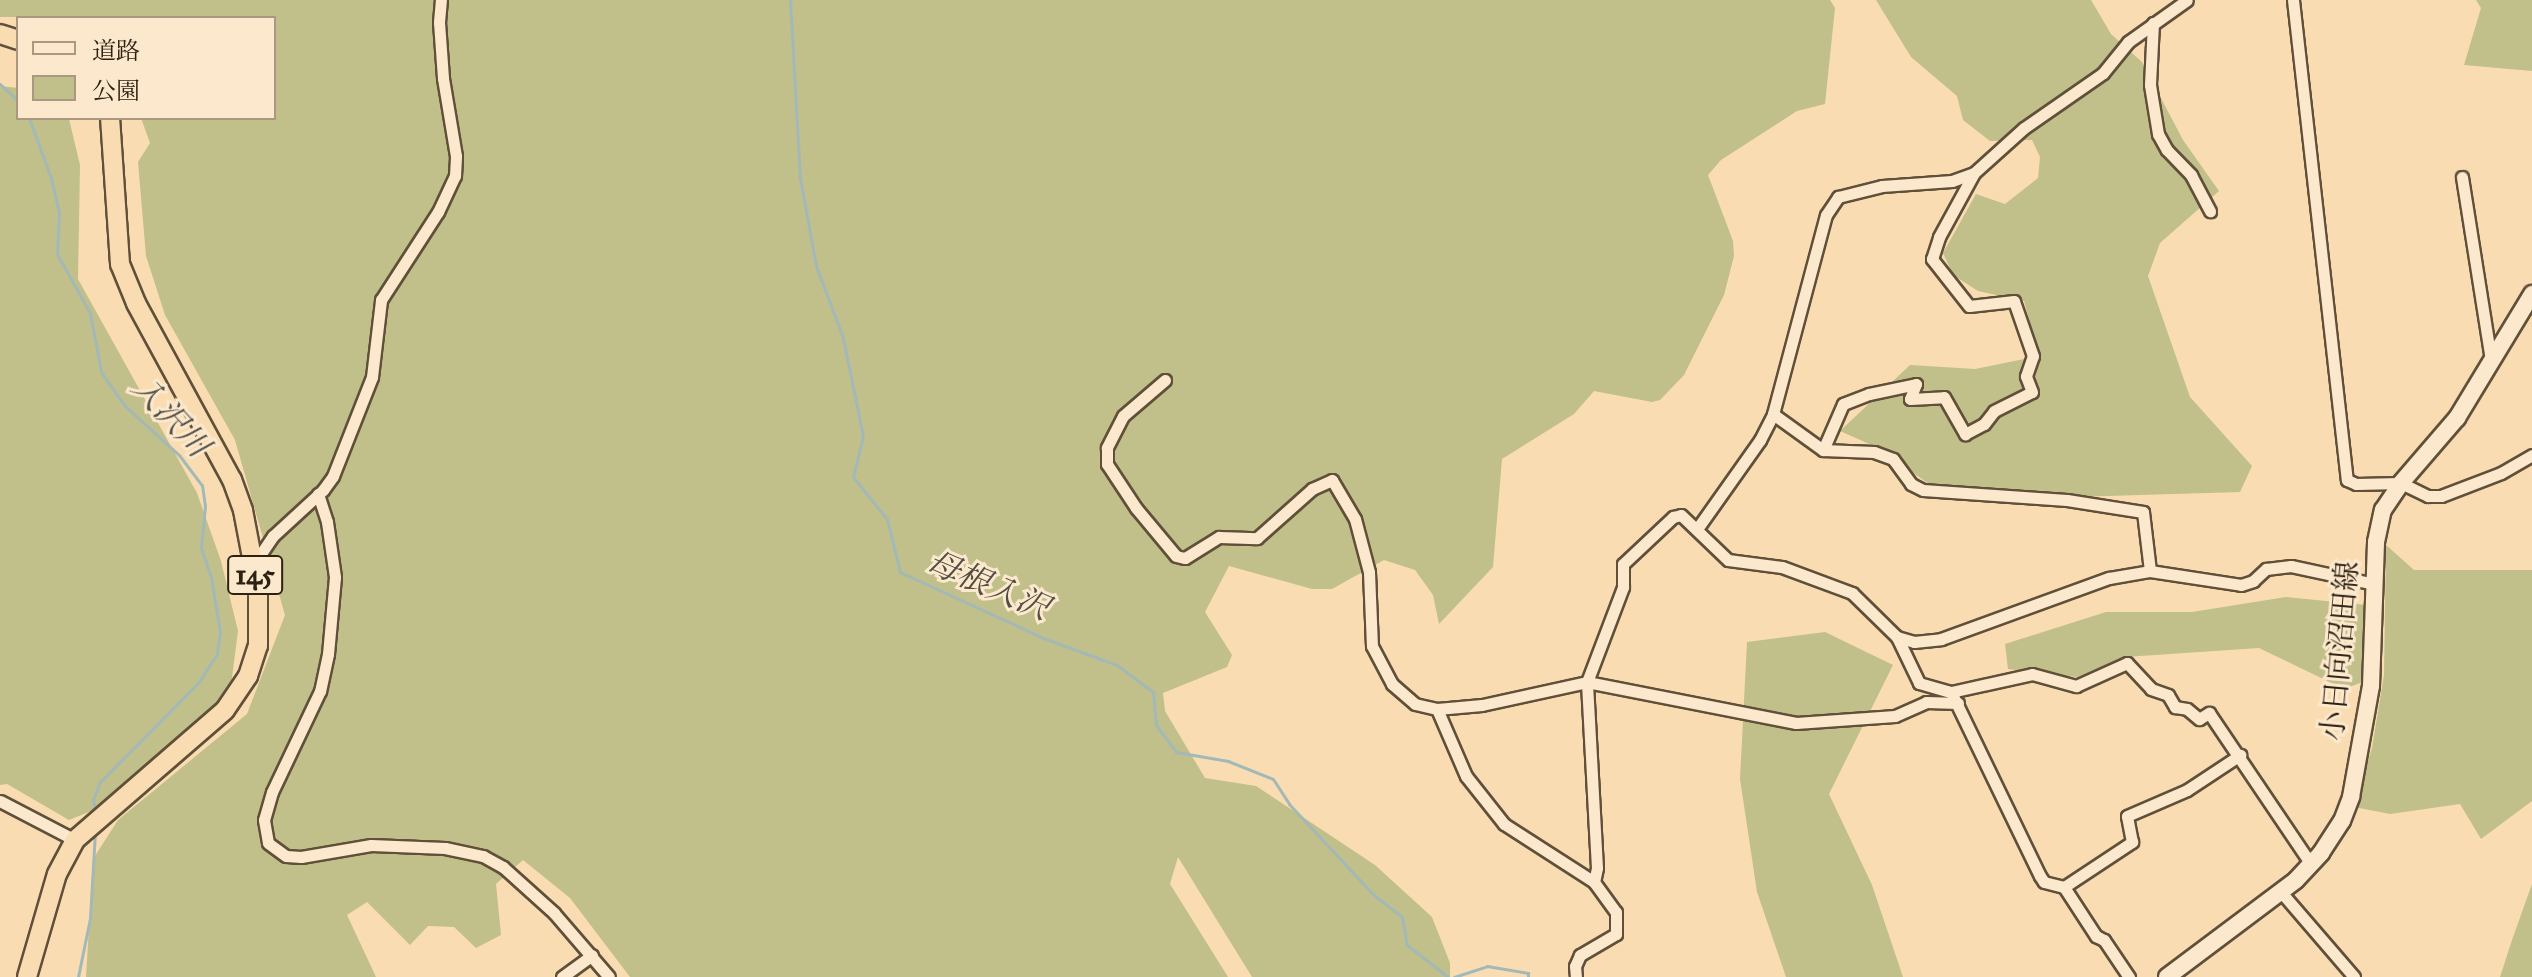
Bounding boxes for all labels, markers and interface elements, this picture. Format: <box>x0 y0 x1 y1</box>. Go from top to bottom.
legend <box>16 16 276 120</box>
text: 道路 <box>92 36 140 66</box>
text: 公園 <box>92 76 140 106</box>
water label: 入沢川 <box>123 369 217 465</box>
water label: 母根入沢 <box>922 543 1054 629</box>
road number: 145 <box>227 551 283 599</box>
street label: 小日向沼田線 <box>2314 560 2366 742</box>

